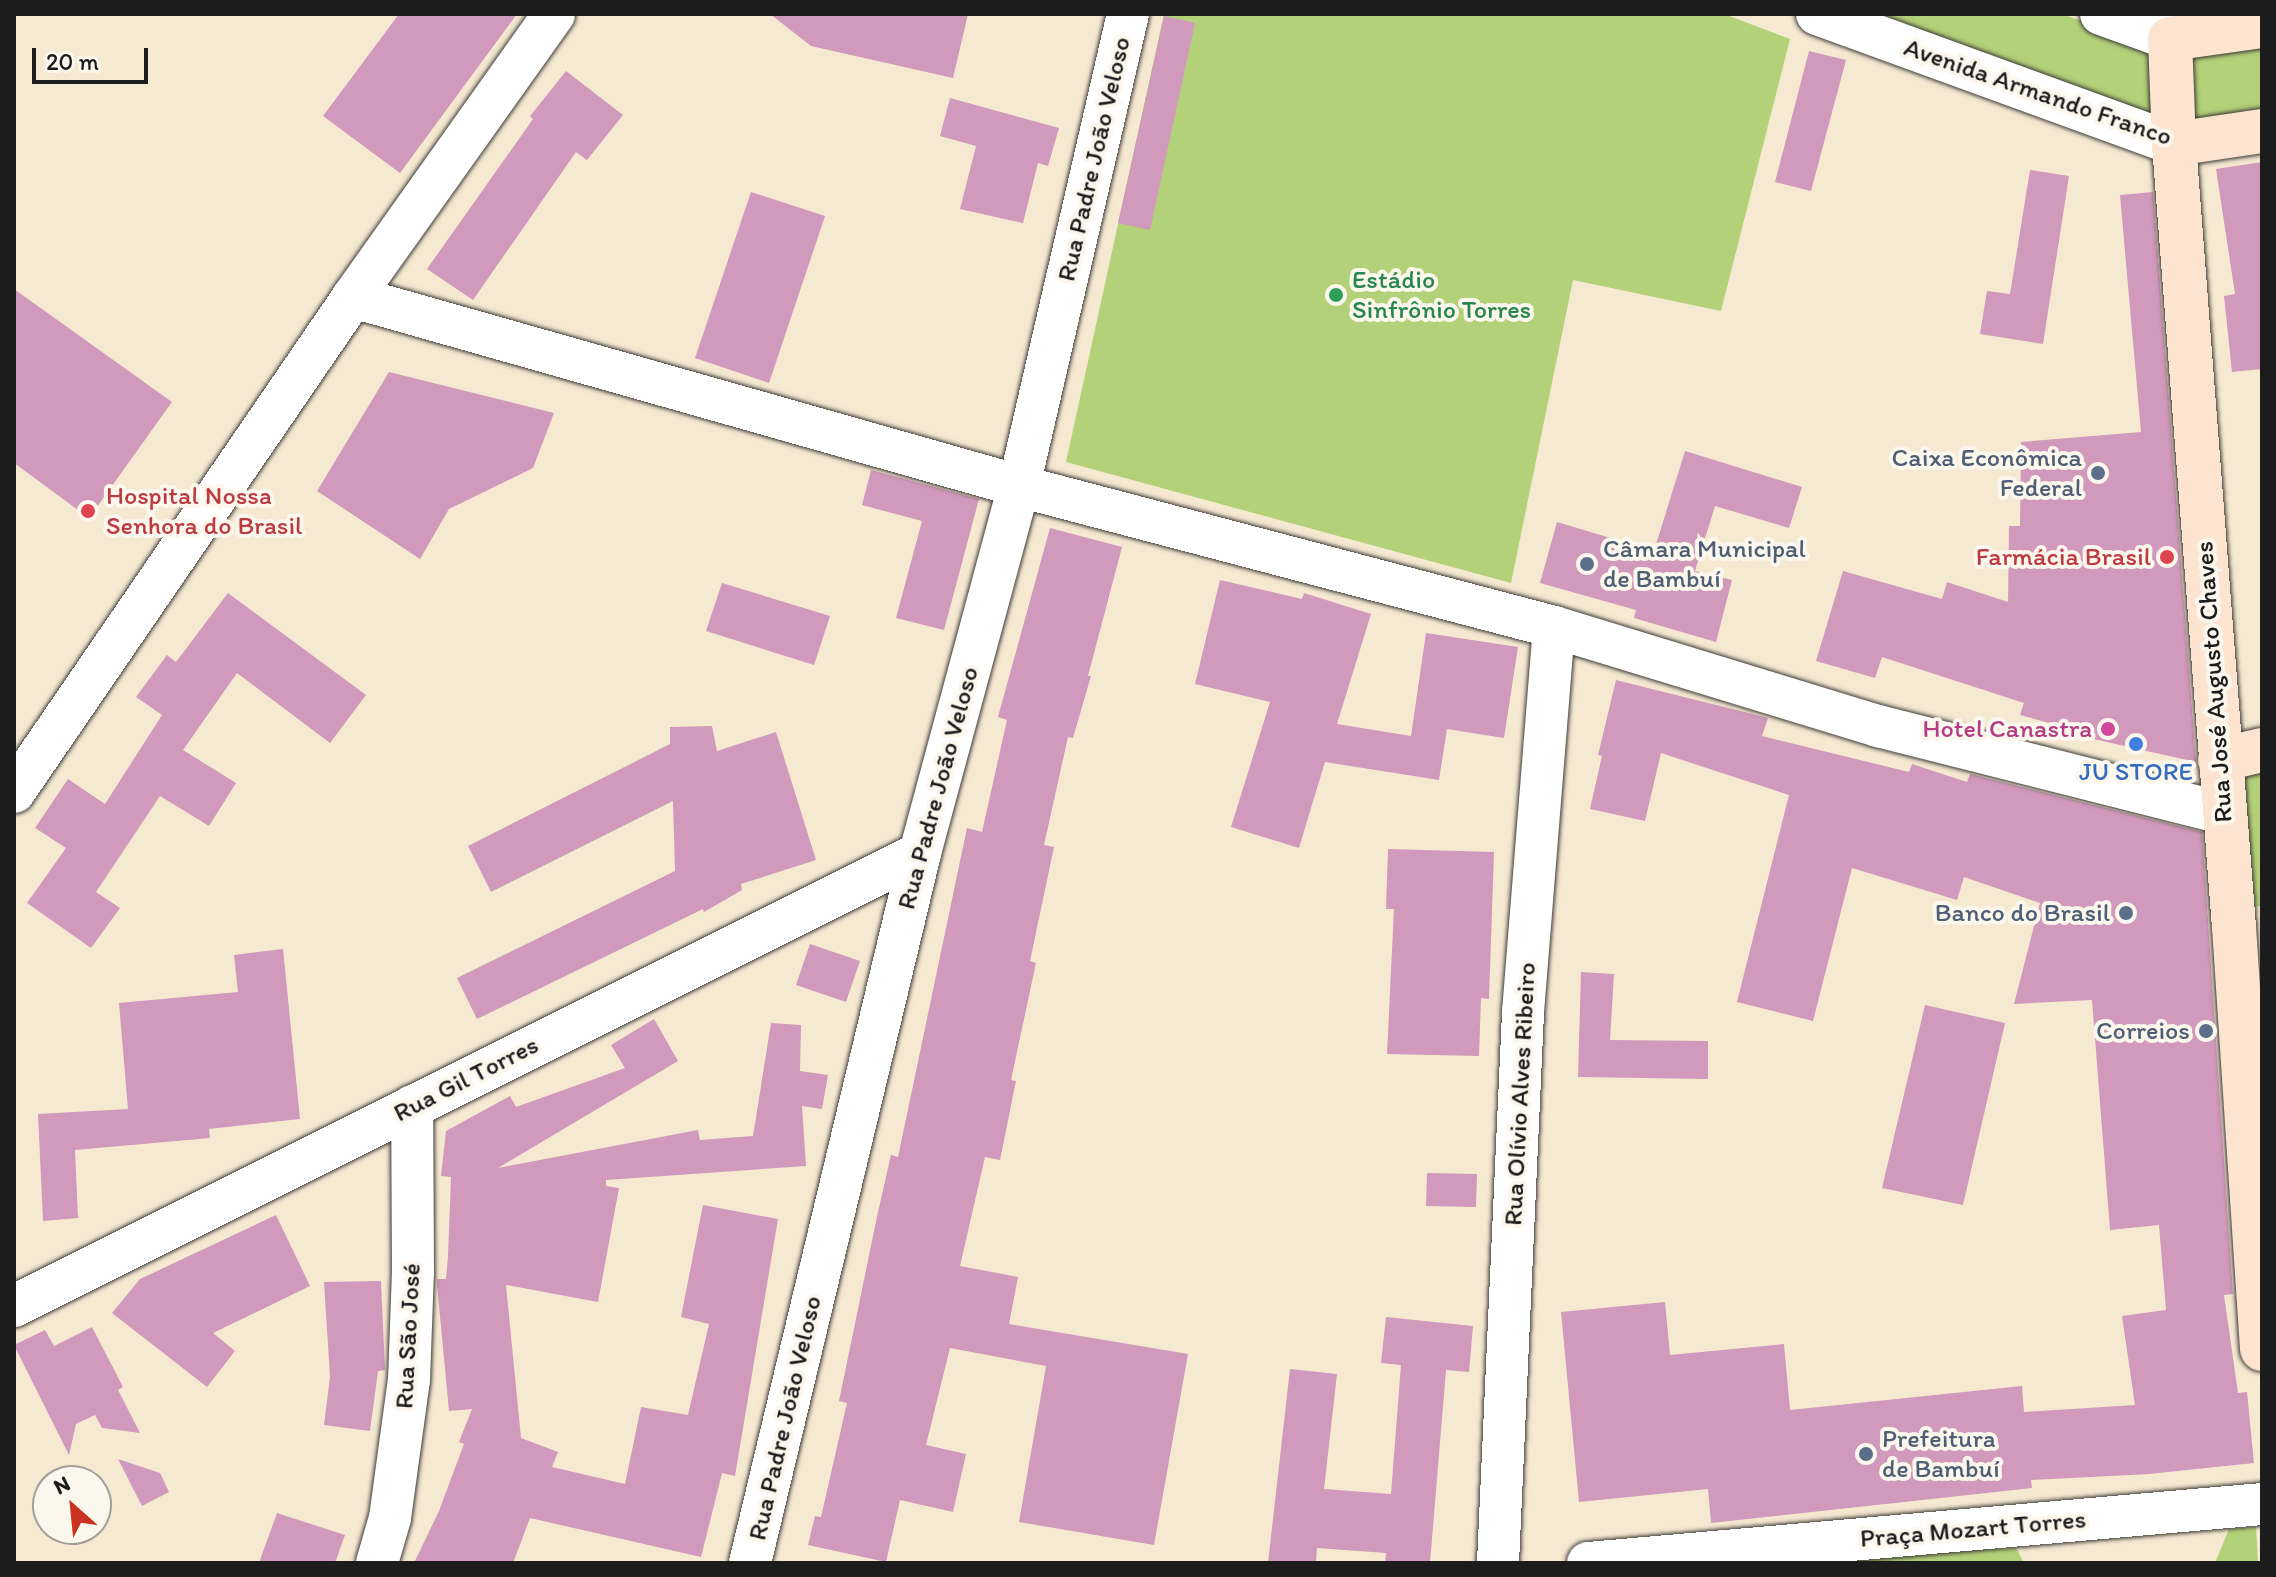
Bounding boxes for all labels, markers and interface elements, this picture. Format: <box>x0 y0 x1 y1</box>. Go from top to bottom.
scale bar <box>36 32 152 82</box>
street label: Avenida Armando Franco <box>1900 32 2176 152</box>
street label: Rua Padre João Veloso <box>1051 34 1137 284</box>
text: 20 m <box>46 47 99 76</box>
place label: Estádio Sinfrônio Torres <box>1352 264 1531 326</box>
marker: Estádio Sinfrônio Torres <box>1327 286 1345 304</box>
place label: Caixa Econômica Federal <box>1892 442 2082 504</box>
marker: Caixa Econômica Federal <box>2089 464 2107 482</box>
place label: Hospital Nossa Senhora do Brasil <box>106 480 304 542</box>
marker: Hospital Nossa Senhora do Brasil <box>77 500 99 522</box>
place label: Câmara Municipal de Bambuí <box>1603 533 1806 594</box>
street label: Rua José Augusto Chaves <box>2189 540 2239 824</box>
place label: Farmácia Brasil <box>1976 541 2151 573</box>
marker: Farmácia Brasil <box>2158 548 2176 566</box>
marker: Câmara Municipal de Bambuí <box>1578 555 1596 573</box>
street label: Rua Padre João Veloso <box>891 664 985 912</box>
place label: Hotel Canastra <box>1923 713 2092 745</box>
marker: Hotel Canastra <box>2099 720 2117 738</box>
marker: JU STORE <box>2127 735 2145 753</box>
place label: JU STORE <box>2079 756 2193 788</box>
place label: Banco do Brasil <box>1934 897 2110 929</box>
marker: Banco do Brasil <box>2117 904 2135 922</box>
street label: Rua Olívio Alves Ribeiro <box>1498 962 1542 1226</box>
place label: Correios <box>2096 1015 2190 1047</box>
marker: Correios <box>2197 1022 2215 1040</box>
street label: Rua Gil Torres <box>389 1030 543 1128</box>
street label: Rua São José <box>389 1263 427 1409</box>
street label: Rua Padre João Veloso <box>742 1293 828 1543</box>
place label: Prefeitura de Bambuí <box>1882 1423 2001 1484</box>
marker: Prefeitura de Bambuí <box>1857 1445 1875 1463</box>
north arrow <box>32 1465 112 1545</box>
text: N <box>49 1470 75 1500</box>
street label: Praça Mozart Torres <box>1861 1504 2085 1554</box>

